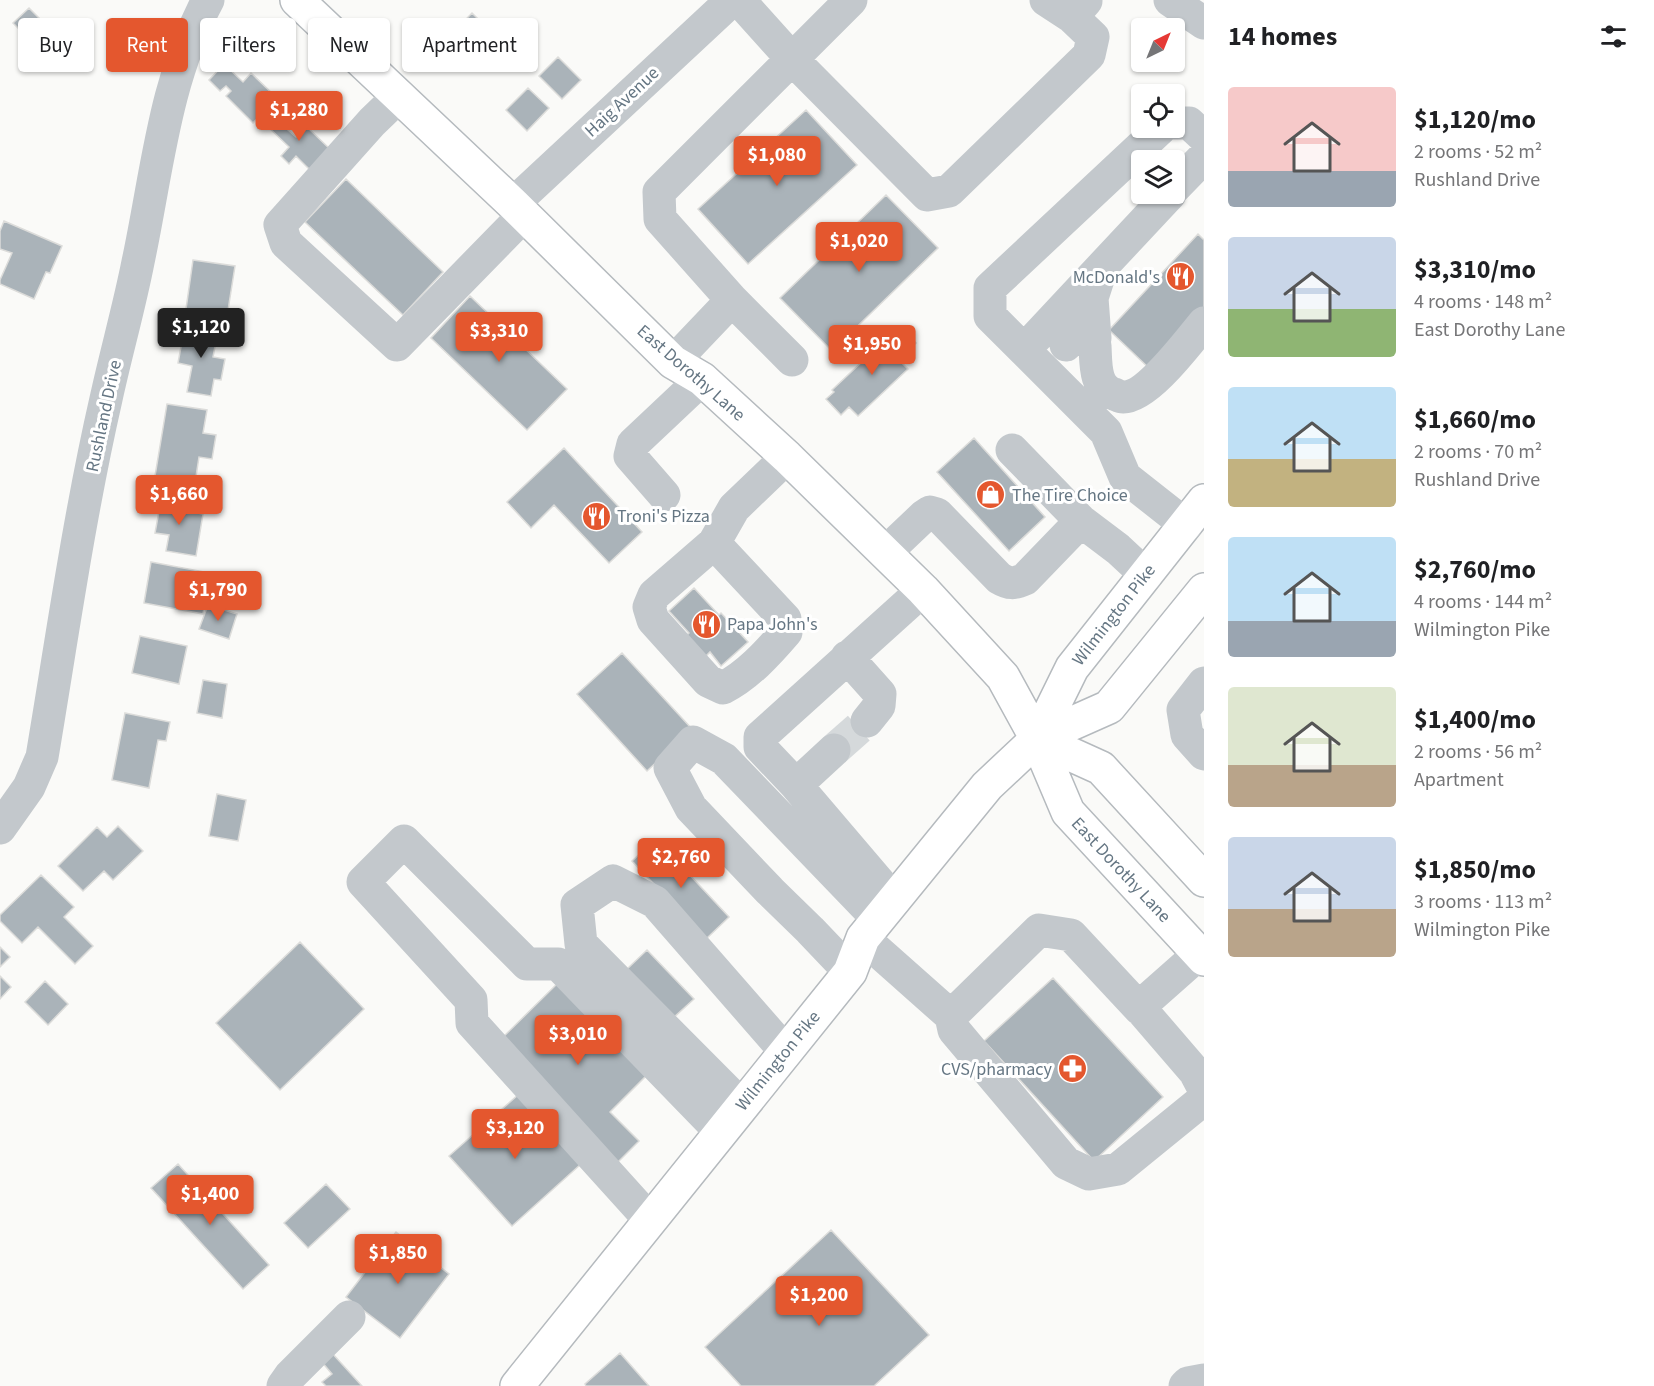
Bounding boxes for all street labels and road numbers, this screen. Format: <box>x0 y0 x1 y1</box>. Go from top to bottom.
street label: Haig Avenue <box>579 61 665 143</box>
street label: East Dorothy Lane <box>631 319 751 427</box>
street label: Rushland Drive <box>80 358 128 474</box>
street label: Wilmington Pike <box>1066 559 1162 671</box>
street label: East Dorothy Lane <box>1065 812 1177 928</box>
street label: Wilmington Pike <box>730 1005 826 1117</box>

